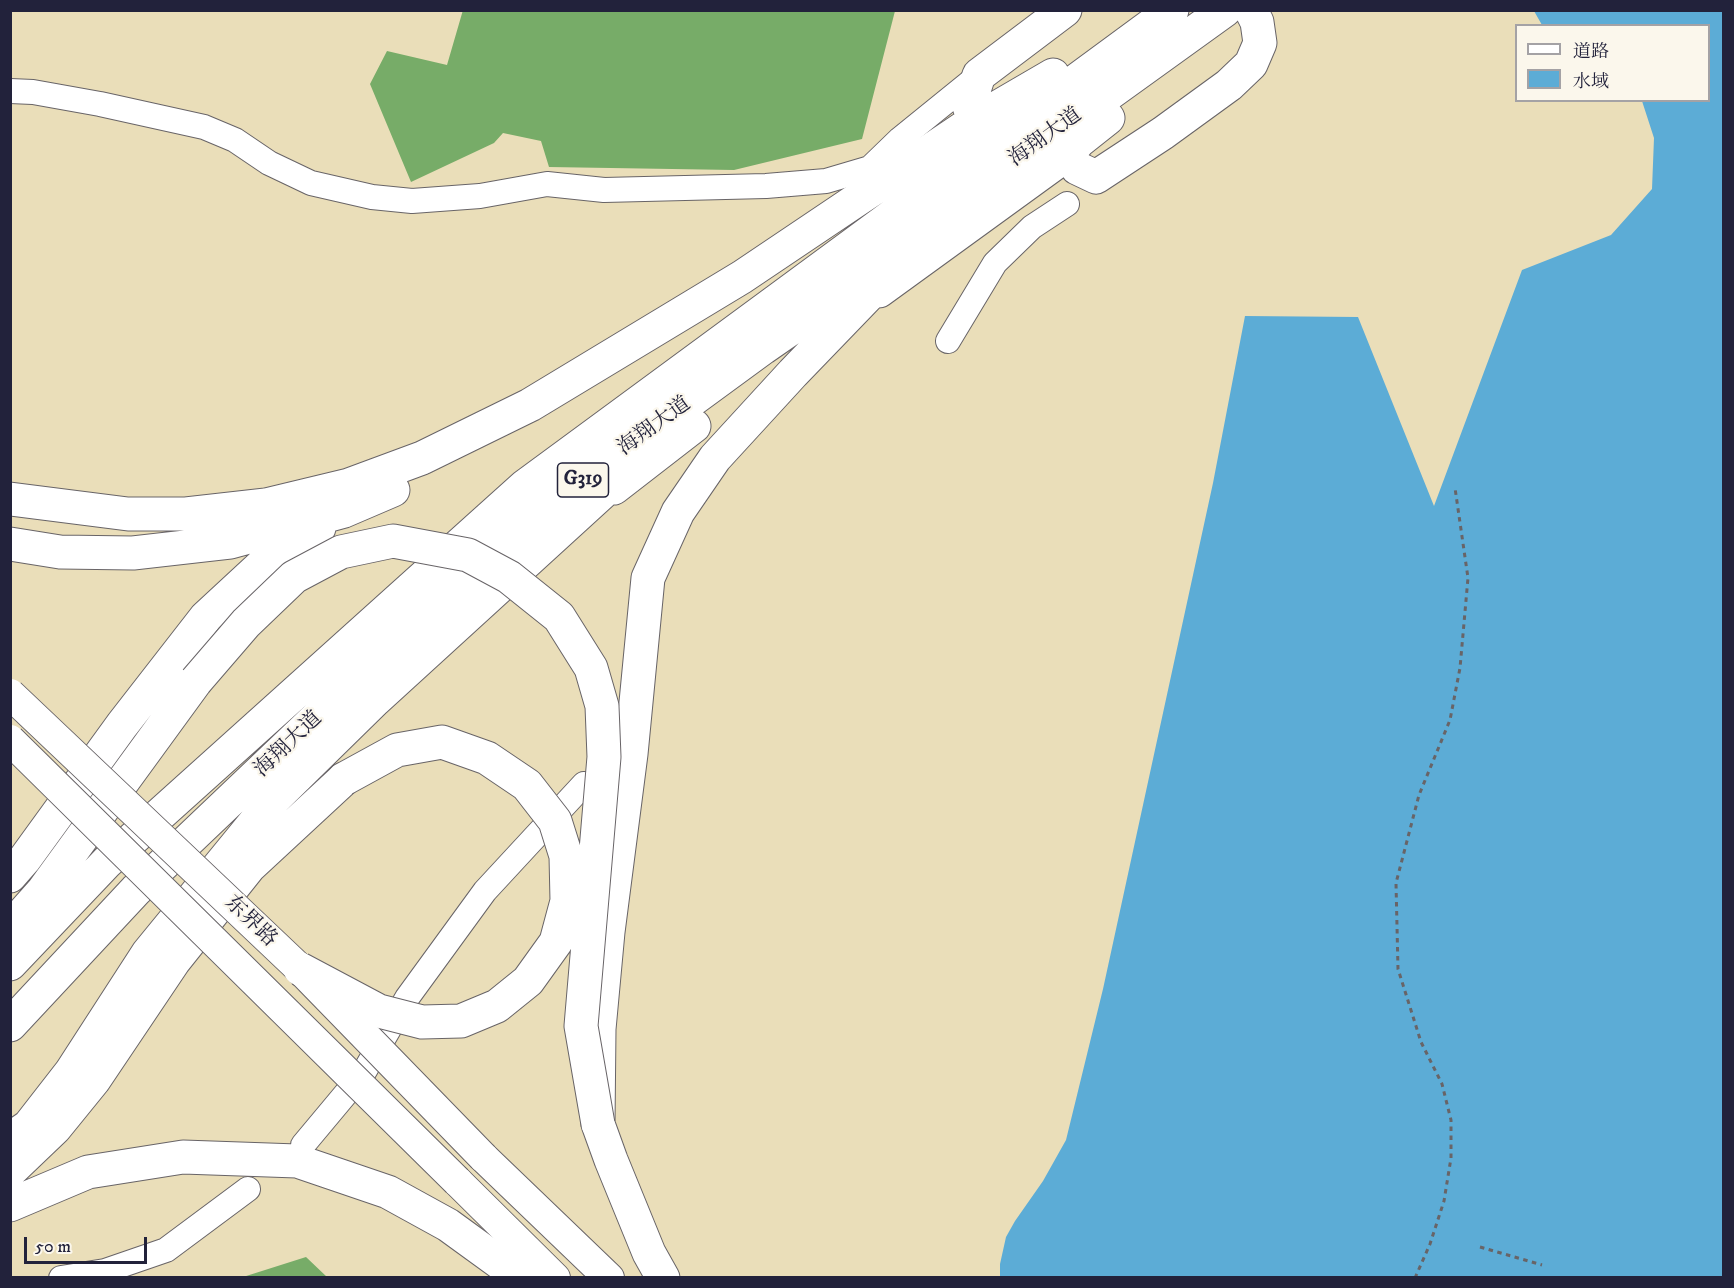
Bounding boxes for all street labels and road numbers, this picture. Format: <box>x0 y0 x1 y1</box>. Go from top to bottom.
street label: 海翔大道 <box>1005 103 1087 173</box>
street label: 海翔大道 <box>614 392 696 462</box>
road number: G319 <box>558 463 608 497</box>
street label: 海翔大道 <box>250 707 328 783</box>
street label: 东界路 <box>219 891 281 953</box>

